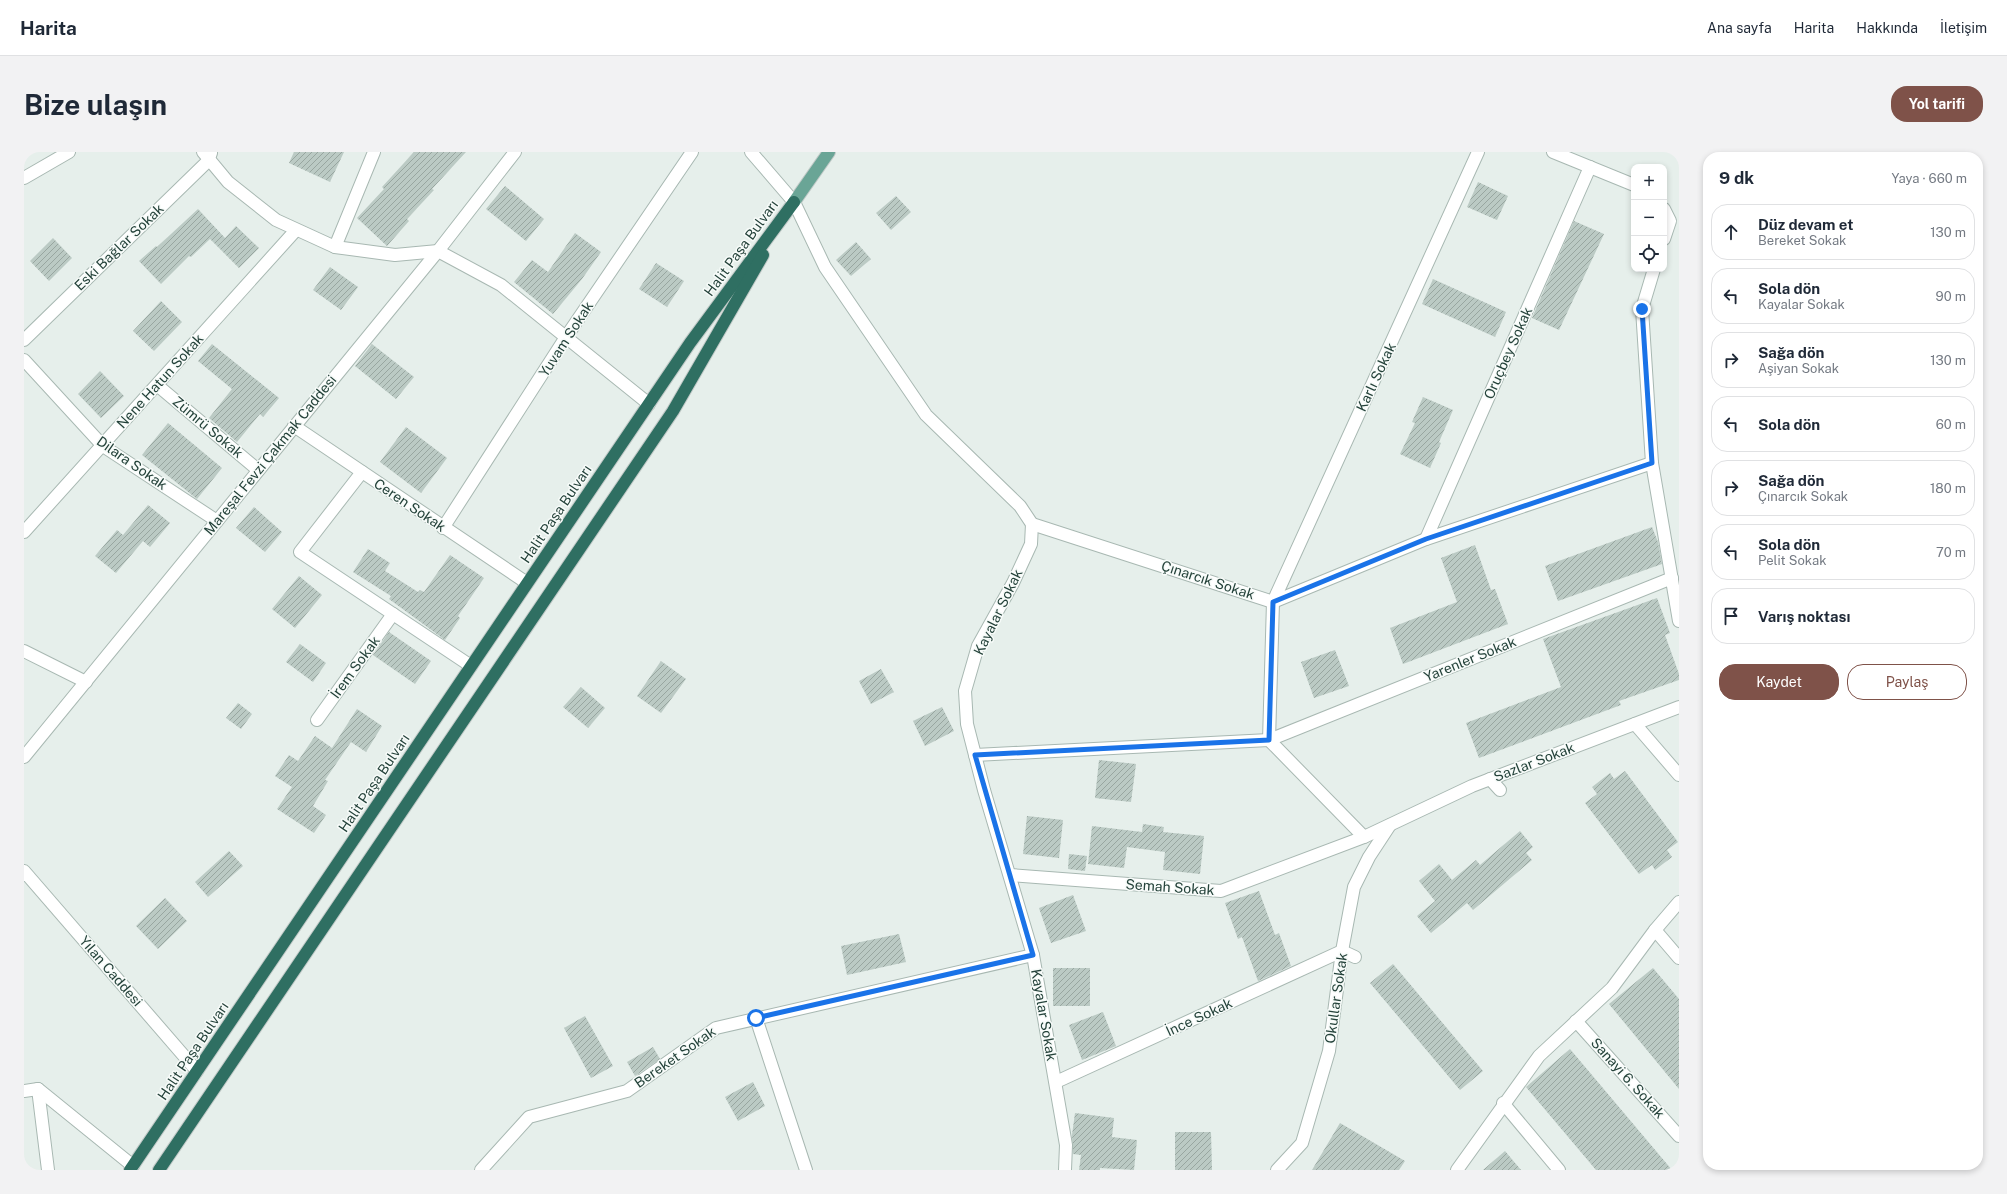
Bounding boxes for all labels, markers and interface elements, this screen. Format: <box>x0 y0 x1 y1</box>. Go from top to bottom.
text: Harita <box>20 17 77 39</box>
text: Ana sayfa <box>1707 20 1772 36</box>
text: Harita <box>1794 20 1834 36</box>
text: Hakkında <box>1856 20 1918 36</box>
text: İletişim <box>1940 20 1987 36</box>
button: Yol tarifi <box>1891 86 1983 122</box>
text: Bize ulaşın <box>24 88 167 121</box>
map controls <box>1631 164 1667 272</box>
button: + <box>1631 164 1667 200</box>
text: 9 dk <box>1719 168 1754 188</box>
text: Yaya · 660 m <box>1891 171 1967 186</box>
street label: Halit Paşa Bulvarı <box>701 197 781 299</box>
street label: Eski Bağlar Sokak <box>71 200 167 294</box>
button: − <box>1631 200 1667 236</box>
text: Düz devam et <box>1758 216 1853 233</box>
icon: ahead <box>1720 221 1742 243</box>
text: 130 m <box>1930 225 1966 240</box>
text: Bereket Sokak <box>1758 233 1846 248</box>
button: locate <box>1631 236 1667 272</box>
text: Sola dön <box>1758 280 1820 297</box>
icon: left <box>1720 285 1742 307</box>
text: 90 m <box>1936 289 1966 304</box>
text: Kayalar Sokak <box>1758 297 1845 312</box>
street label: Yuvam Sokak <box>536 298 596 380</box>
route end <box>1633 300 1651 318</box>
street label: Oruçbey Sokak <box>1481 304 1535 401</box>
street label: Nene Hatun Sokak <box>113 330 207 431</box>
street label: Karlı Sokak <box>1353 340 1399 414</box>
text: Sağa dön <box>1758 344 1824 361</box>
icon: right <box>1720 349 1742 371</box>
text: 130 m <box>1930 353 1966 368</box>
text: Aşiyan Sokak <box>1758 361 1839 376</box>
street label: Mareşal Fevzi Çakmak Caddesi <box>201 372 339 538</box>
street label: Zümrü Sokak <box>170 393 246 461</box>
icon: left <box>1720 413 1742 435</box>
text: Sola dön <box>1758 416 1820 433</box>
text: 60 m <box>1936 417 1966 432</box>
street label: Dilara Sokak <box>94 433 170 493</box>
street label: Halit Paşa Bulvarı <box>517 462 595 566</box>
text: Sağa dön <box>1758 472 1824 489</box>
street label: Ceren Sokak <box>371 475 449 535</box>
icon: right <box>1720 477 1742 499</box>
text: 180 m <box>1930 481 1966 496</box>
text: Çınarcık Sokak <box>1758 489 1848 504</box>
text: Sola dön <box>1758 536 1820 553</box>
icon: left <box>1720 541 1742 563</box>
text: 70 m <box>1936 545 1966 560</box>
text: Pelit Sokak <box>1758 553 1826 568</box>
street label: Çınarcık Sokak <box>1159 557 1257 603</box>
street label: Kayalar Sokak <box>970 566 1026 657</box>
icon: arrive <box>1720 605 1742 627</box>
text: Varış noktası <box>1758 608 1850 625</box>
street label: İrem Sokak <box>325 631 383 701</box>
street label: Yarenler Sokak <box>1422 633 1519 685</box>
button: Kaydet <box>1719 664 1839 700</box>
button: Paylaş <box>1847 664 1967 700</box>
street label: Halit Paşa Bulvarı <box>335 731 413 835</box>
street label: Sazlar Sokak <box>1491 739 1577 785</box>
street label: Semah Sokak <box>1125 876 1215 898</box>
street label: Yılan Caddesi <box>76 933 146 1009</box>
street label: Okullar Sokak <box>1322 951 1350 1044</box>
street label: Kayalar Sokak <box>1028 968 1060 1062</box>
street label: İnce Sokak <box>1162 993 1235 1039</box>
street label: Halit Paşa Bulvarı <box>154 999 232 1103</box>
route start <box>747 1009 765 1027</box>
street label: Bereket Sokak <box>631 1023 719 1091</box>
street label: Sanayi 6. Sokak <box>1588 1034 1668 1122</box>

